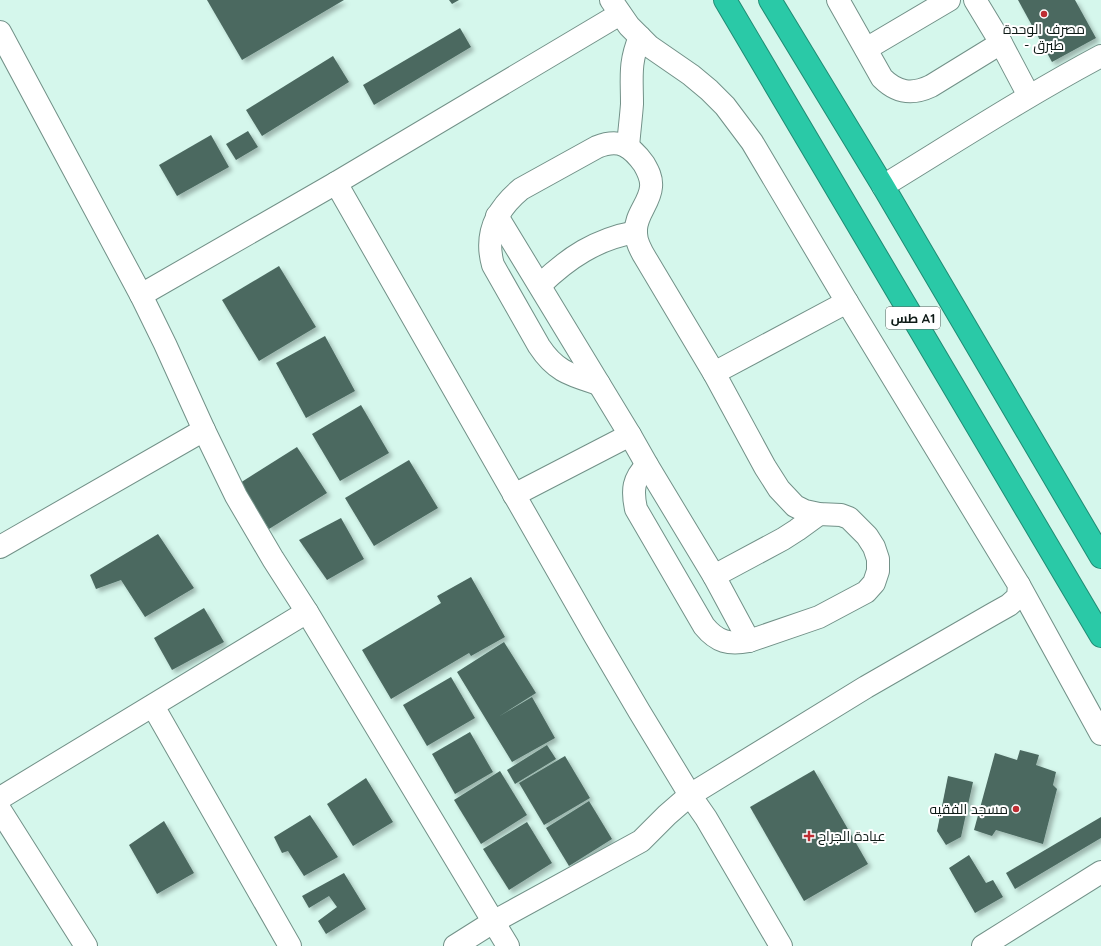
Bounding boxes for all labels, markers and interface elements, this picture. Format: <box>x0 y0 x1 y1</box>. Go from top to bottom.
marker: مصرف الوحدة - طبرق <box>1039 9 1049 19</box>
place label: مصرف الوحدة - طبرق <box>1003 20 1085 54</box>
road number: طس A1 <box>886 307 940 329</box>
place label: مسجد الفقيه <box>930 800 1008 818</box>
marker: مسجد الفقيه <box>1011 804 1021 814</box>
place label: عيادة الجراح <box>818 827 885 845</box>
marker: عيادة الجراح <box>803 830 815 842</box>

